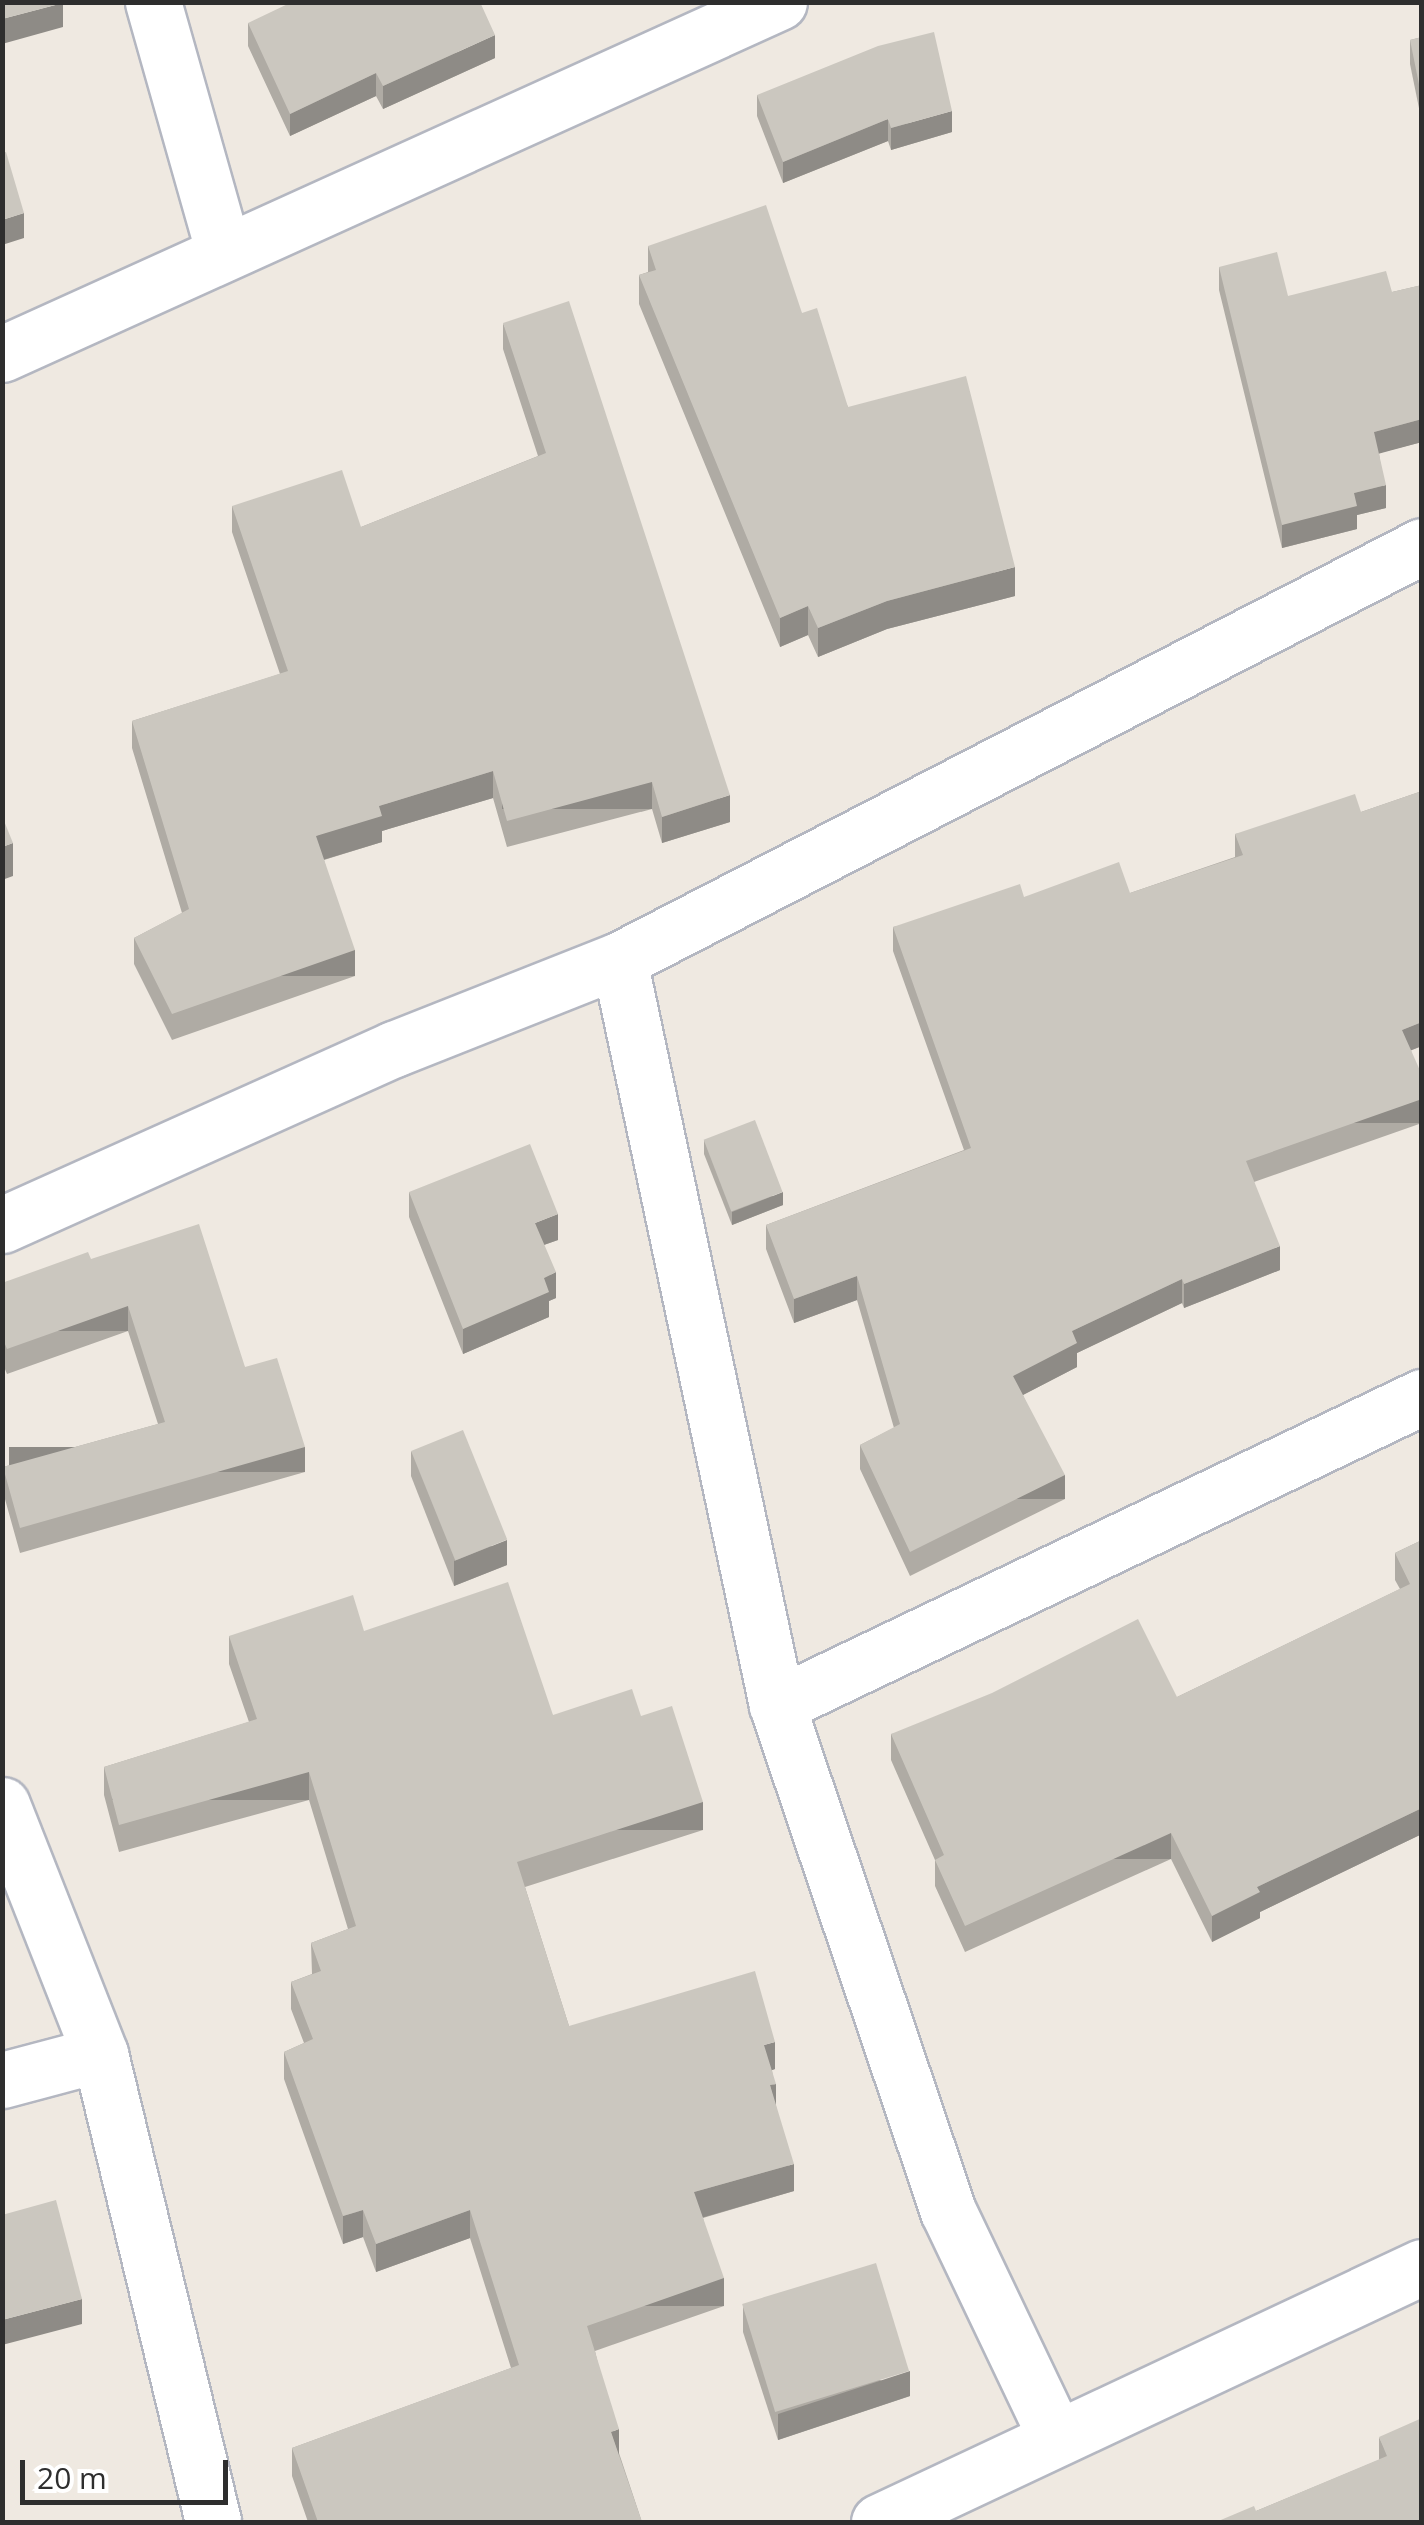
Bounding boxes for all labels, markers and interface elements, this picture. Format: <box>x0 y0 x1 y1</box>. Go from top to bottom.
scale bar <box>25 2440 232 2502</box>
text: 20 m <box>37 2457 107 2498</box>

